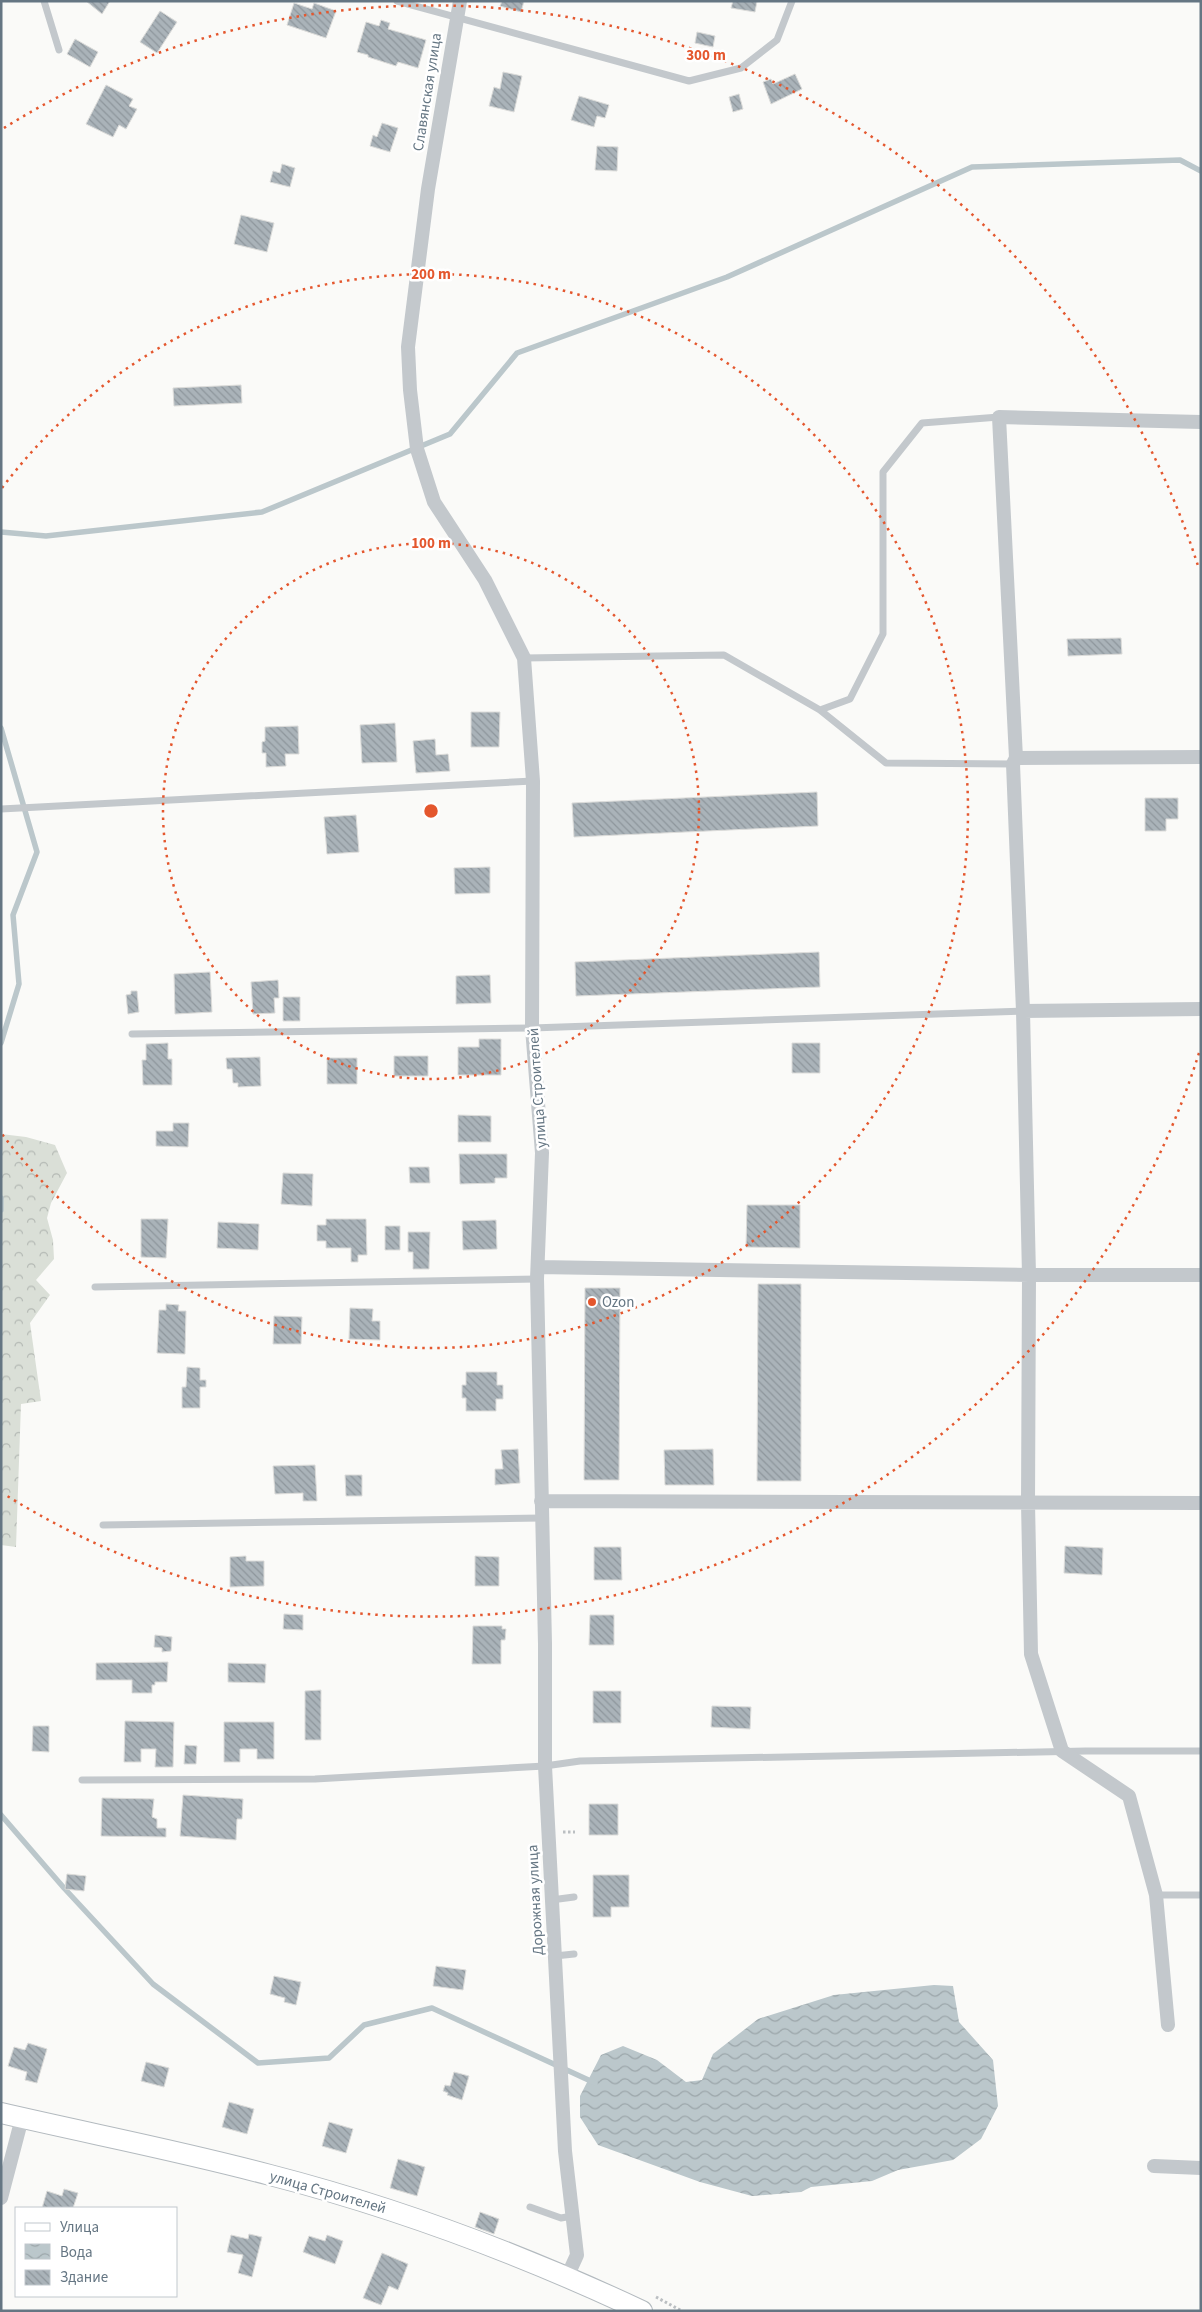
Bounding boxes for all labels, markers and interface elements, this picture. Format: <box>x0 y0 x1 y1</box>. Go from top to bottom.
street label: Славянская улица <box>408 31 447 153</box>
text: 300 m <box>686 45 726 66</box>
text: 200 m <box>411 264 451 285</box>
text: 100 m <box>411 533 451 554</box>
centre of rings <box>422 802 440 820</box>
street label: улица Строителей <box>523 1027 552 1149</box>
place label: Ozon <box>602 1292 634 1313</box>
marker: Ozon <box>586 1296 598 1308</box>
street label: Дорожная улица <box>522 1844 549 1956</box>
street label: улица Строителей <box>267 2166 389 2219</box>
legend <box>15 2207 178 2297</box>
text: Улица <box>60 2217 99 2238</box>
text: Вода <box>60 2242 93 2263</box>
text: Здание <box>60 2267 108 2288</box>

